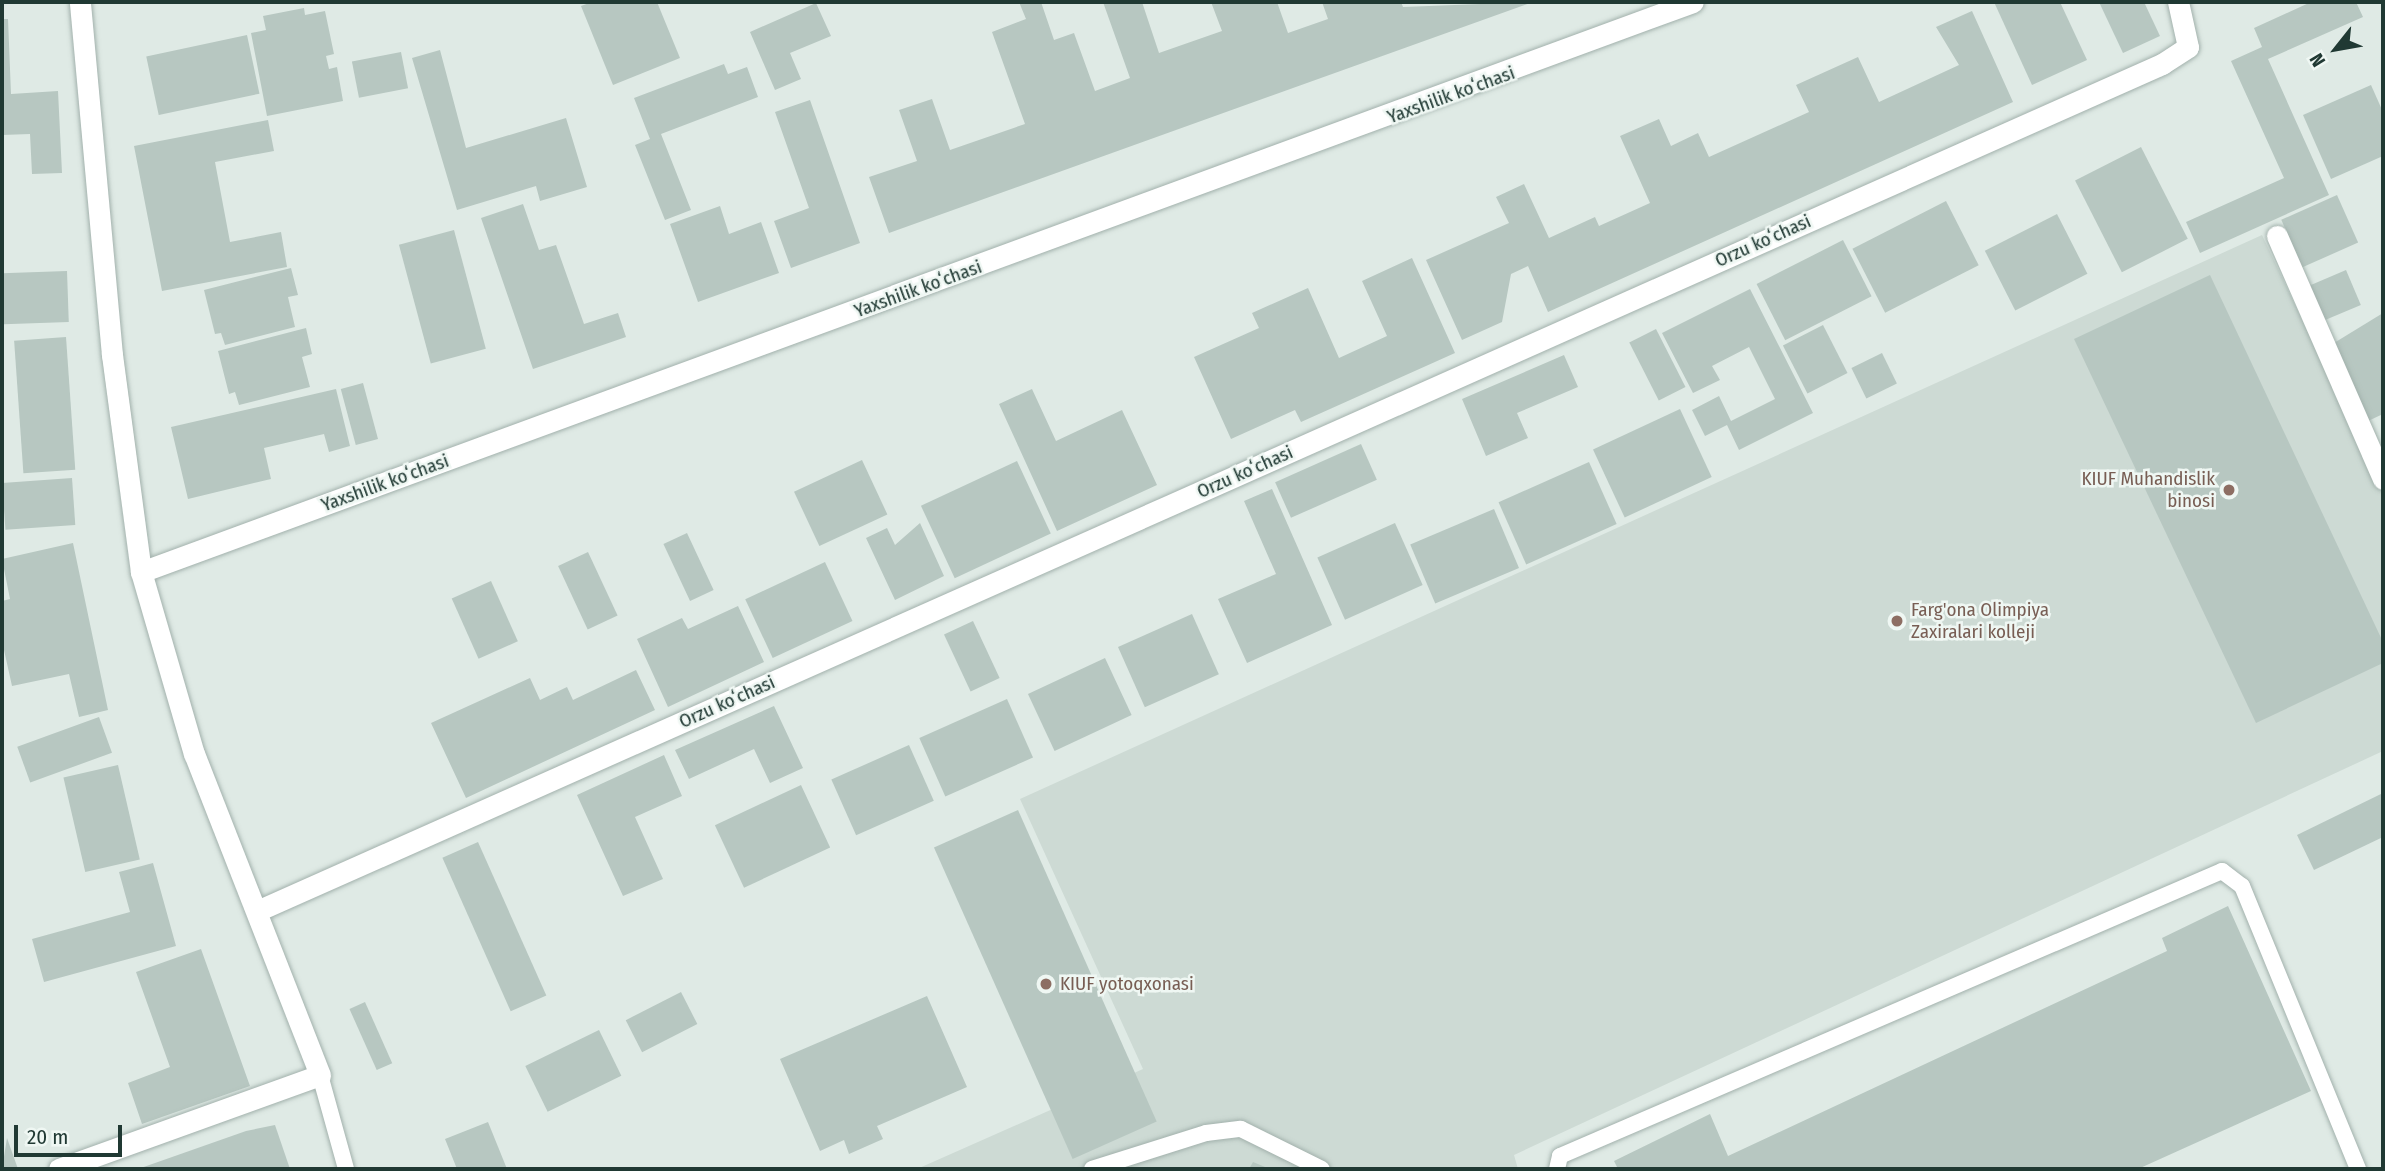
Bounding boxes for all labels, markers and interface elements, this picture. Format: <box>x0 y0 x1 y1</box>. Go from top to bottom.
north arrow <box>2301 14 2371 84</box>
text: N <box>2305 49 2330 71</box>
street label: Yaxshilik koʻchasi <box>1384 61 1518 129</box>
street label: Orzu koʻchasi <box>1712 210 1814 272</box>
street label: Yaxshilik koʻchasi <box>851 255 985 323</box>
street label: Orzu koʻchasi <box>1194 441 1296 503</box>
street label: Yaxshilik koʻchasi <box>318 449 452 517</box>
place label: KIUF Muhandislik binosi <box>2081 468 2215 512</box>
marker: KIUF Muhandislik binosi <box>2221 482 2237 498</box>
place label: Farg'ona Olimpiya Zaxiralari kolleji <box>1911 599 2049 643</box>
marker: Farg'ona Olimpiya Zaxiralari kolleji <box>1889 613 1905 629</box>
street label: Orzu koʻchasi <box>676 671 778 733</box>
place label: KIUF yotoqxonasi <box>1060 973 1194 995</box>
marker: KIUF yotoqxonasi <box>1038 976 1054 992</box>
scale bar <box>18 1112 126 1156</box>
text: 20 m <box>27 1124 68 1150</box>

